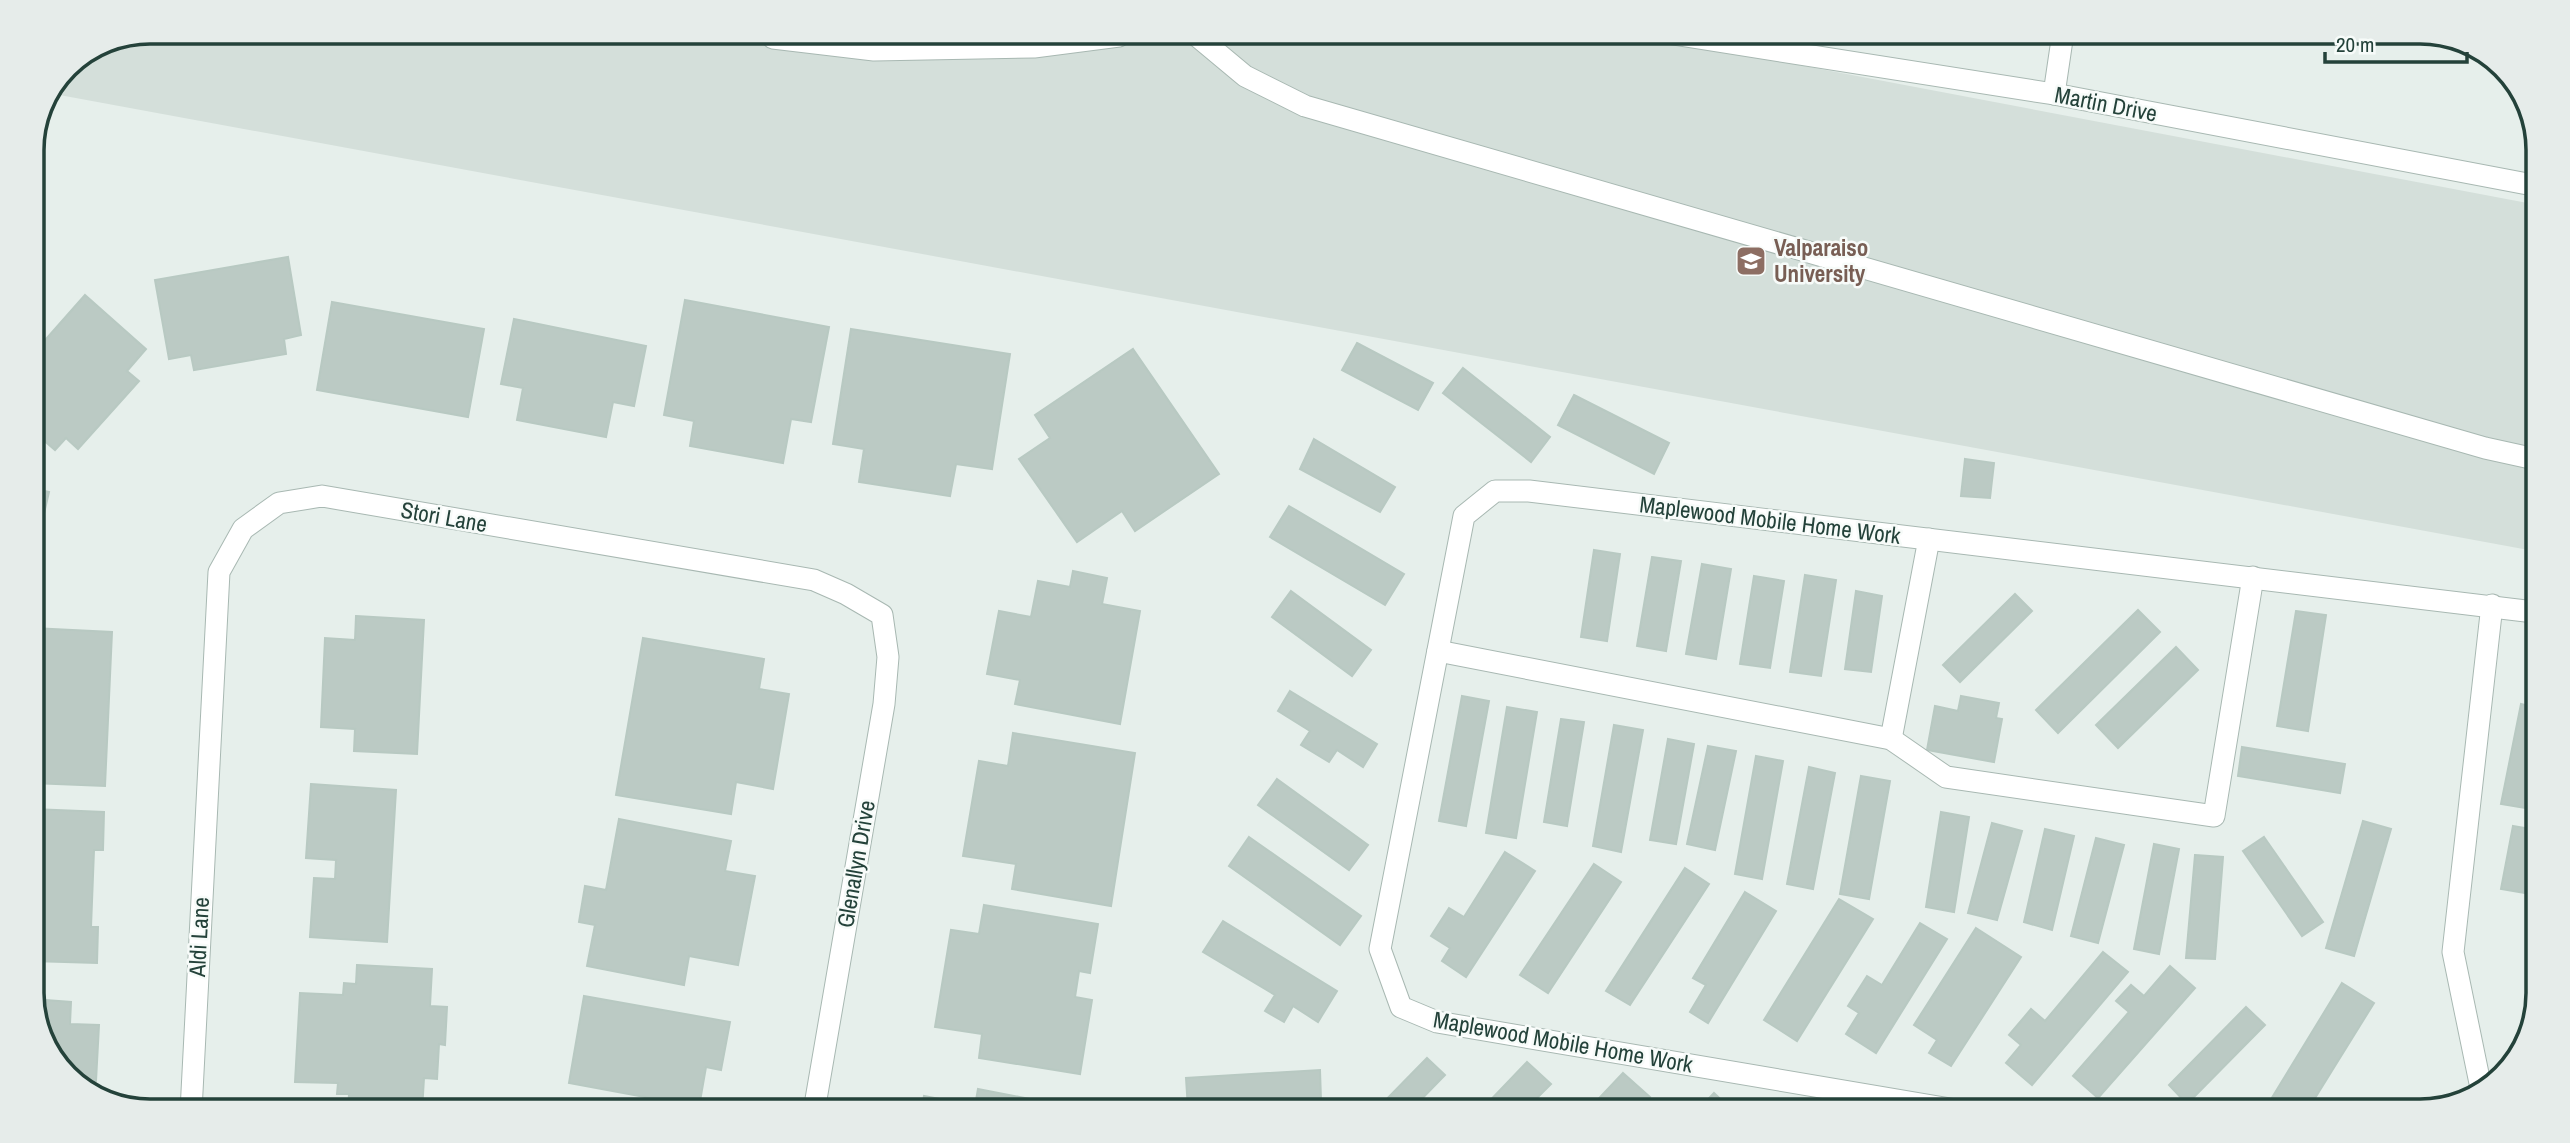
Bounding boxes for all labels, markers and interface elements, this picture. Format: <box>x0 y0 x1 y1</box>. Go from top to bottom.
scale bar <box>2325 21 2467 65</box>
text: 20 m <box>2336 30 2374 59</box>
street label: Martin Drive <box>2052 78 2160 129</box>
place label: Valparaiso University <box>1774 232 1868 289</box>
school or university icon: Valparaiso University <box>1734 244 1768 278</box>
street label: Maplewood Mobile Home Work <box>1638 488 1903 551</box>
street label: Stori Lane <box>399 494 490 539</box>
street label: Glenallyn Drive <box>829 798 882 930</box>
street label: Aldi Lane <box>181 896 216 979</box>
street label: Maplewood Mobile Home Work <box>1431 1003 1696 1080</box>

